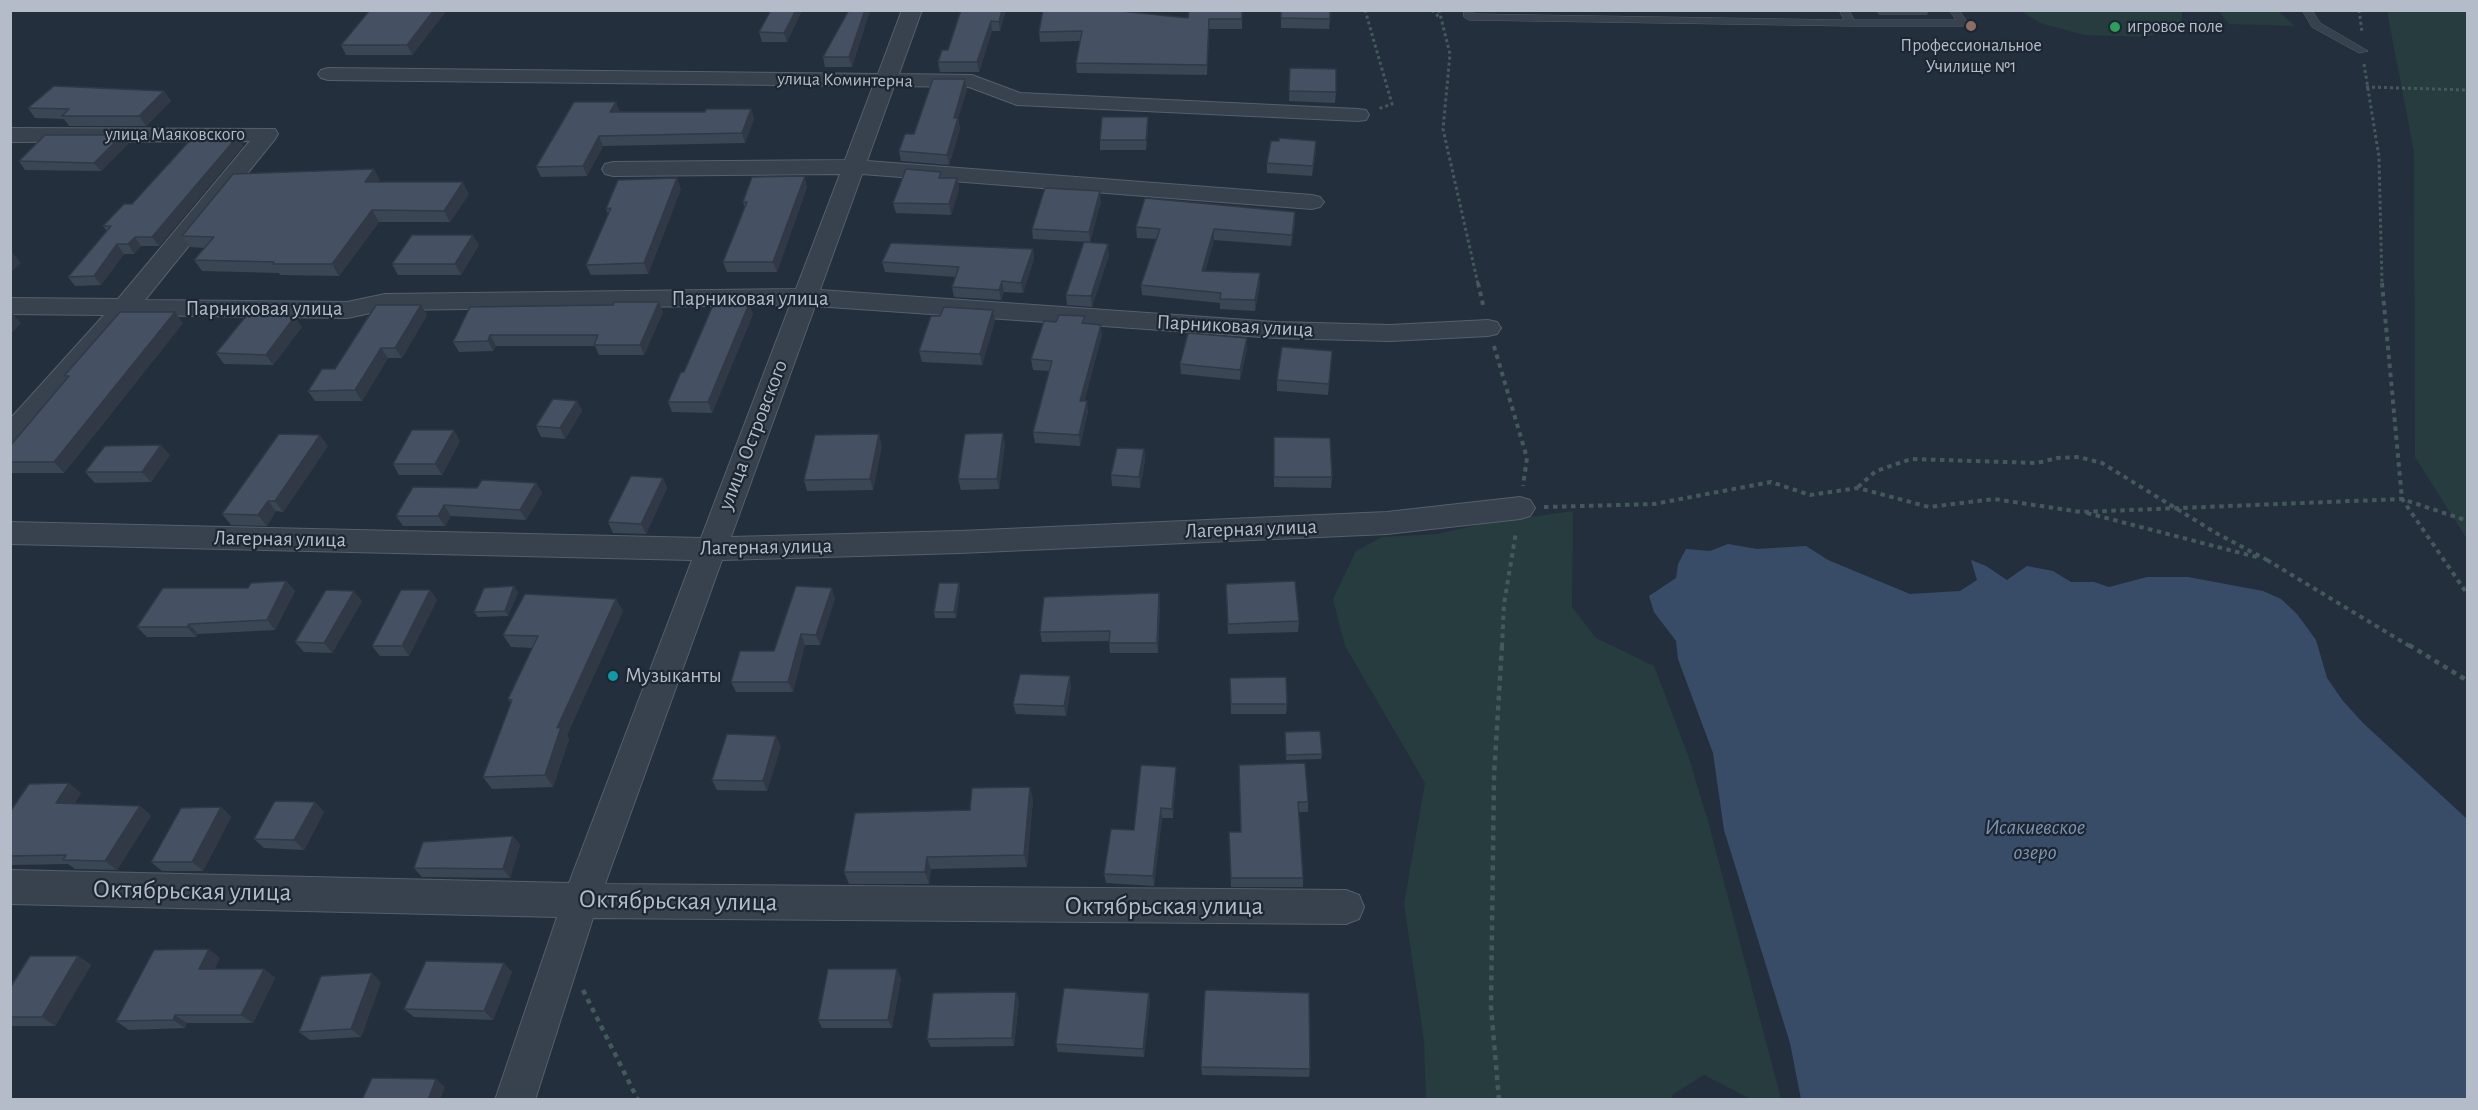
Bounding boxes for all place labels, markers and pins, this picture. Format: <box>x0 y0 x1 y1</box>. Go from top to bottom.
place label: игровое поле <box>2127 16 2223 38</box>
marker: Профессиональное Училище №1 <box>1964 19 1978 33</box>
marker: игровое поле <box>2108 20 2122 34</box>
place label: Профессиональное Училище №1 <box>1900 35 2042 78</box>
place label: Музыканты <box>625 663 722 689</box>
marker: Музыканты <box>606 669 620 683</box>

